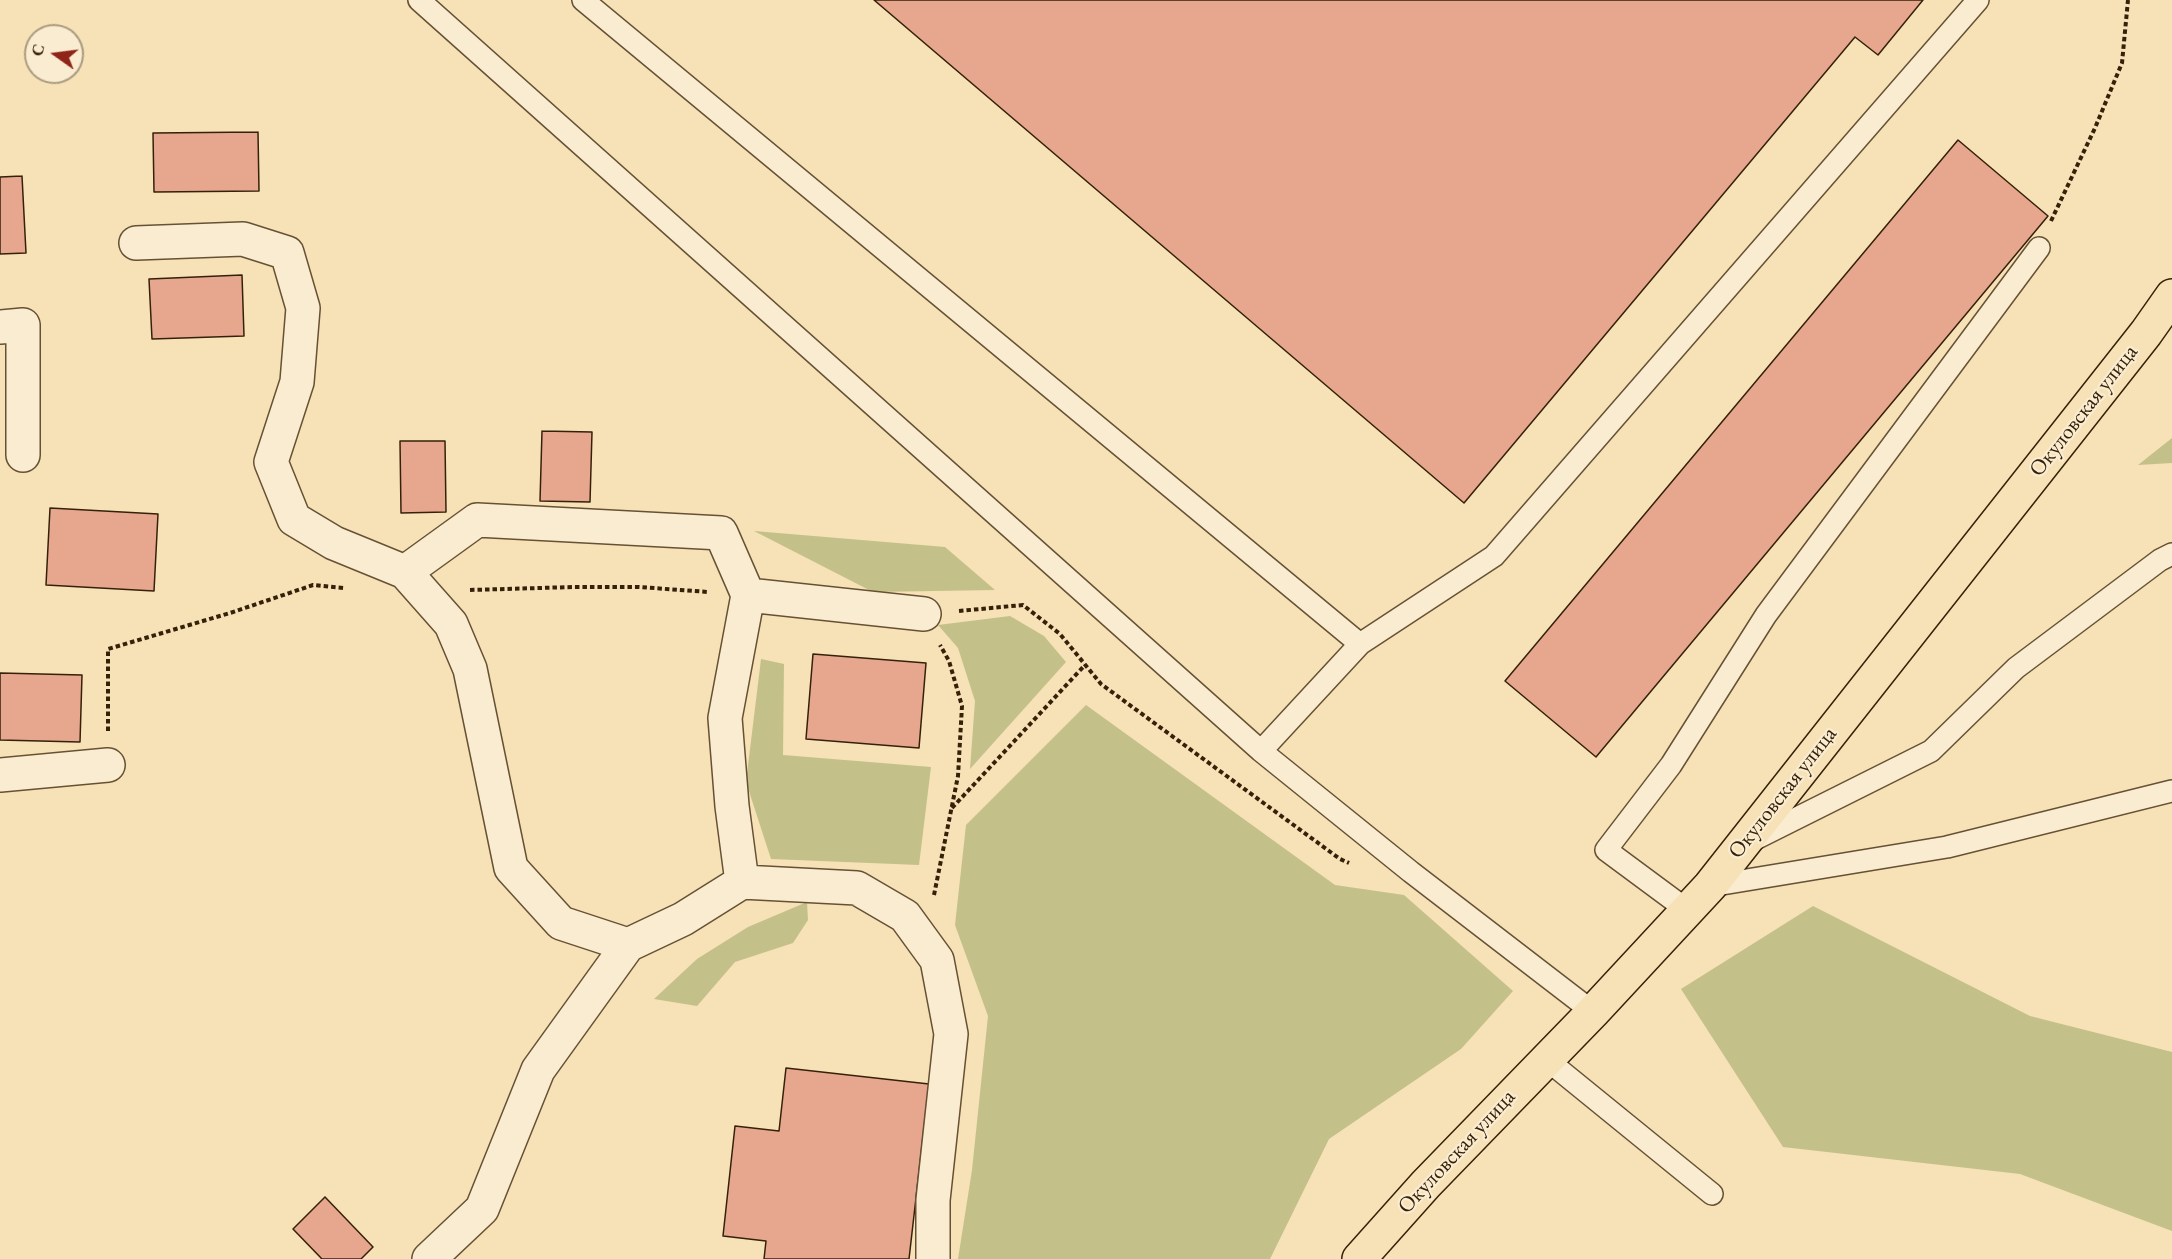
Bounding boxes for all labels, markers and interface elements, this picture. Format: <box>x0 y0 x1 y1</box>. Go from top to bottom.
north arrow <box>24 24 84 84</box>
text: С <box>26 42 50 58</box>
street label: Окуловская улица <box>2024 340 2144 482</box>
street label: Окуловская улица <box>1723 722 1843 864</box>
street label: Окуловская улица <box>1393 1084 1521 1220</box>

